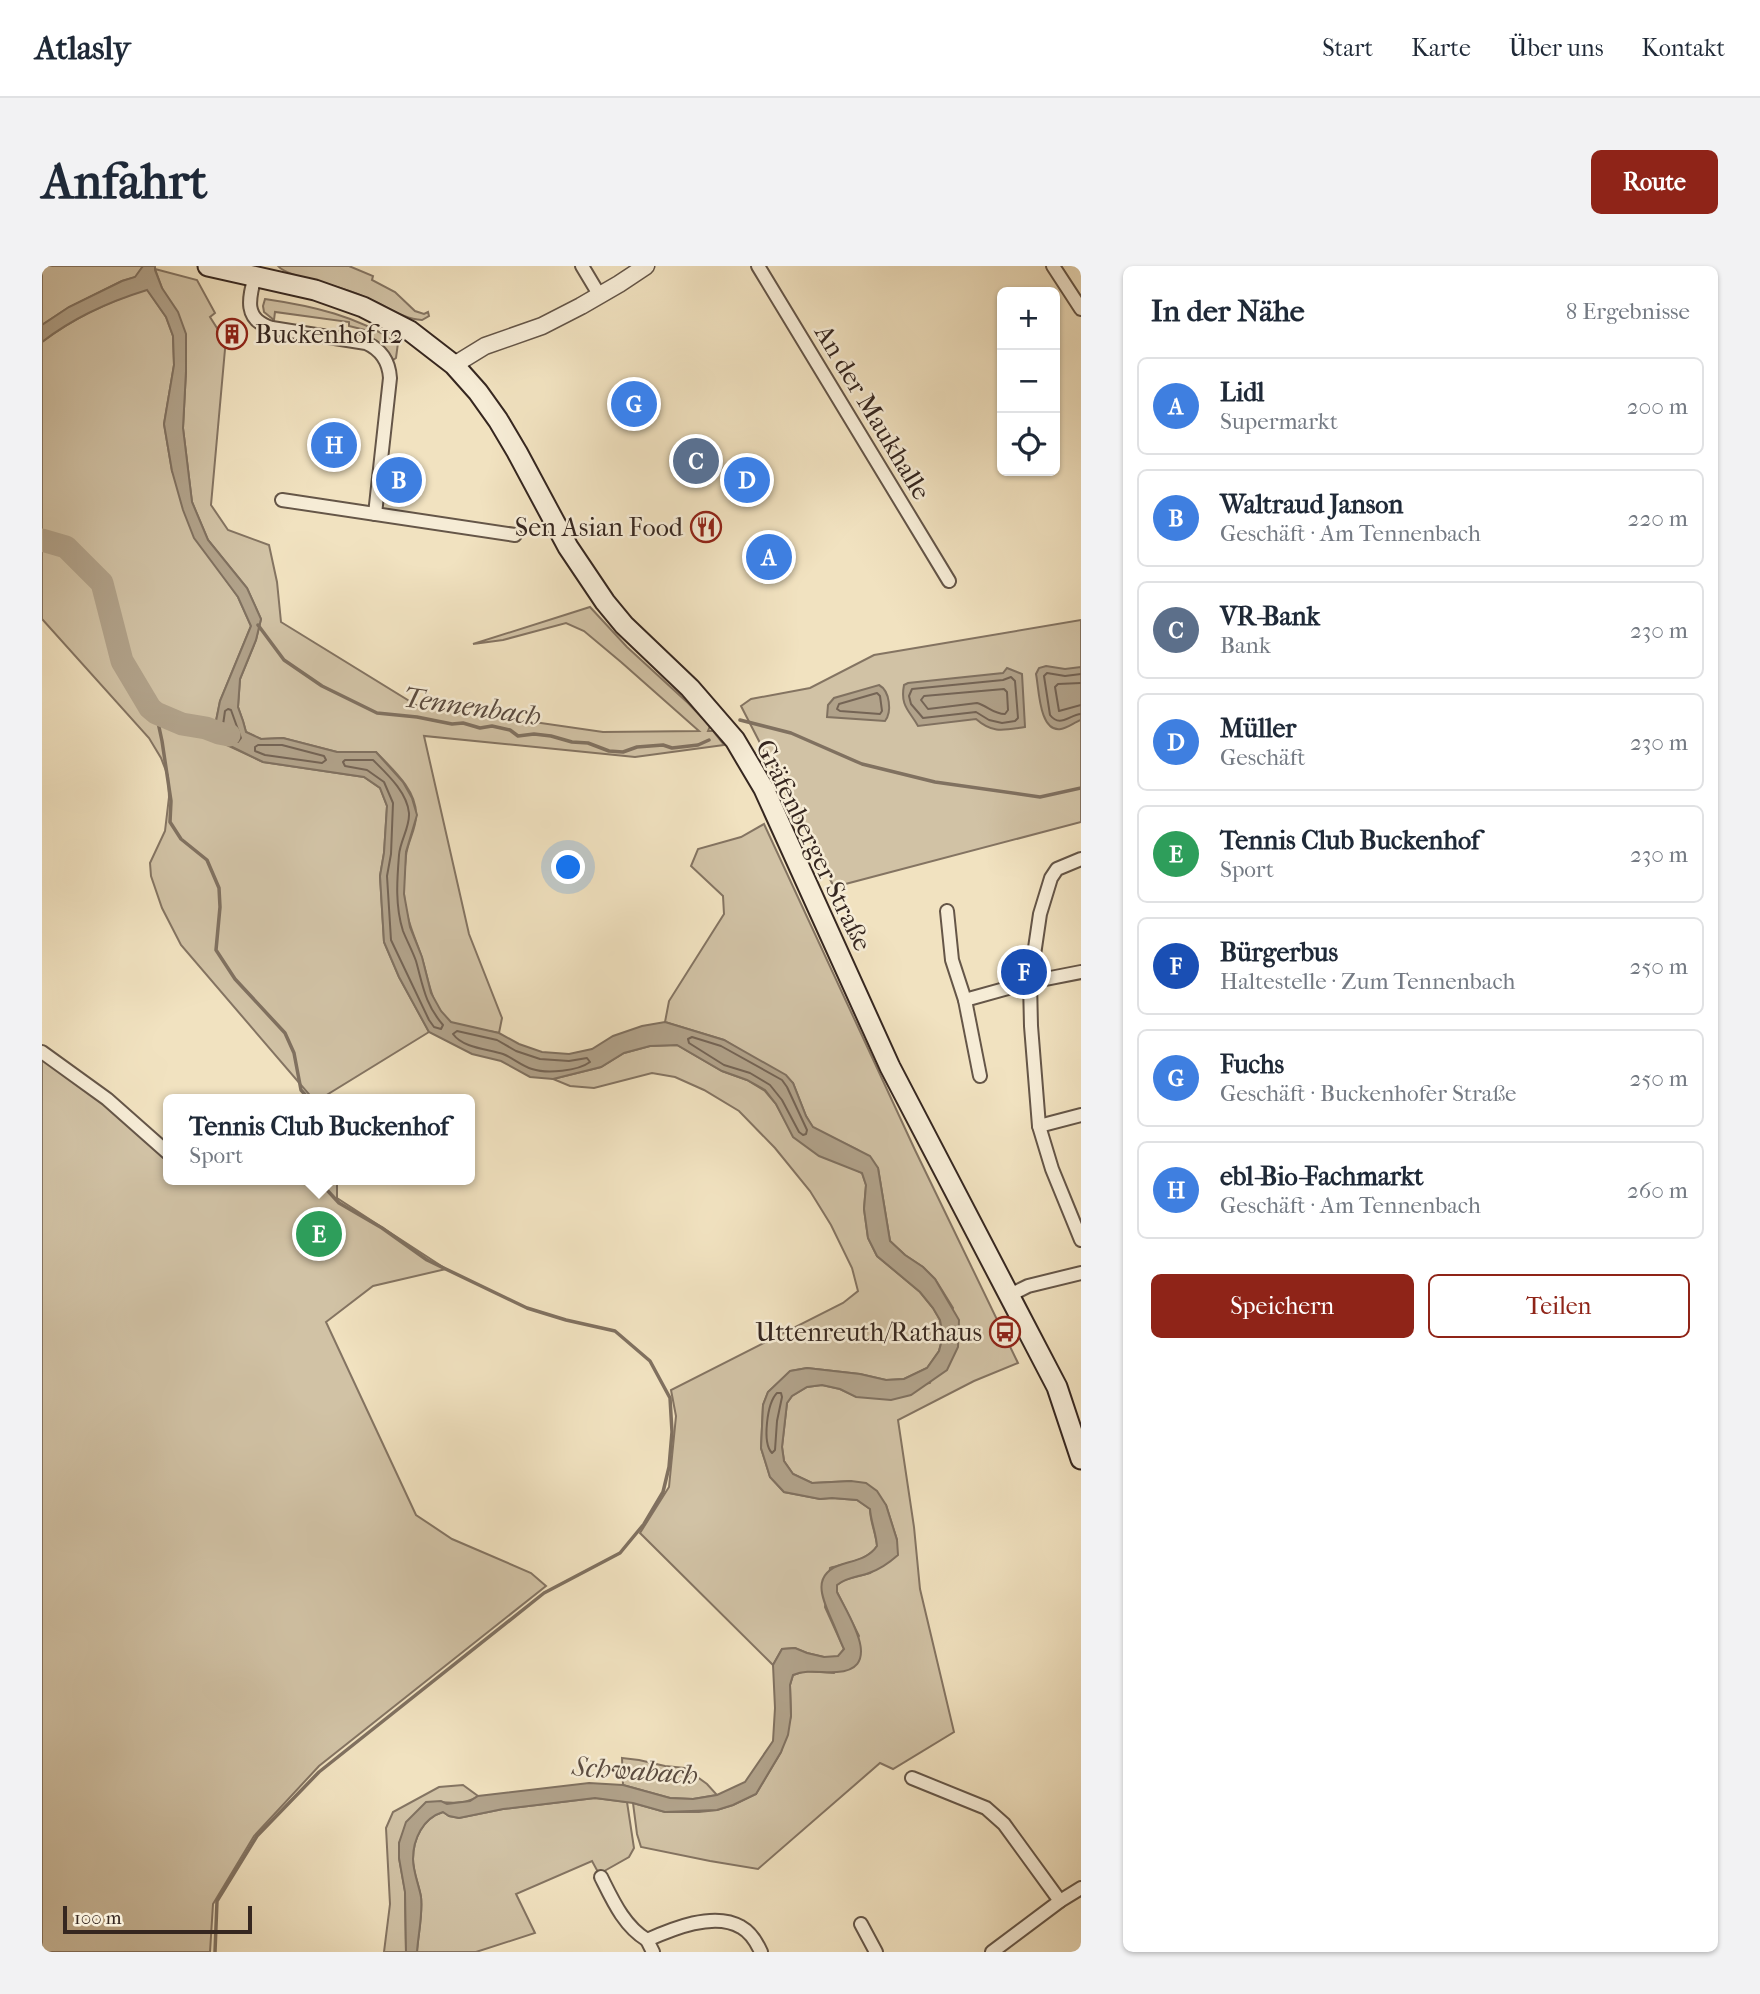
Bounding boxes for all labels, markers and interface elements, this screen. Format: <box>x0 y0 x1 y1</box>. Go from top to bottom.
text: Atlasly <box>35 29 130 68</box>
text: Start <box>1322 34 1373 62</box>
text: Karte <box>1411 34 1471 62</box>
text: Über uns <box>1509 34 1604 62</box>
text: Kontakt <box>1642 34 1725 62</box>
button: Route <box>1591 150 1718 214</box>
text: Anfahrt <box>42 153 207 211</box>
map controls <box>997 287 1060 476</box>
button: + <box>997 287 1060 350</box>
text: In der Nähe <box>1151 294 1305 329</box>
text: 8 Ergebnisse <box>1566 298 1690 325</box>
building icon: Buckenhof 12 <box>215 317 249 351</box>
street label: An der Maukhalle <box>808 318 937 506</box>
place label: Buckenhof 12 <box>255 319 403 350</box>
button: − <box>997 350 1060 413</box>
text: Lidl <box>1220 377 1265 408</box>
pin: G <box>611 378 657 430</box>
text: A <box>1169 393 1183 420</box>
text: 200 m <box>1627 393 1688 420</box>
text: Supermarkt <box>1220 408 1338 435</box>
button: locate <box>997 413 1060 476</box>
pin: H <box>311 419 357 471</box>
pin: C <box>673 435 719 487</box>
pin: B <box>376 454 422 506</box>
pin: D <box>724 454 770 506</box>
text: Waltraud Janson <box>1220 489 1403 520</box>
text: B <box>1169 505 1183 532</box>
text: 220 m <box>1628 505 1688 532</box>
restaurant icon: Sen Asian Food <box>689 510 723 544</box>
place label: Sen Asian Food <box>515 512 684 543</box>
text: Geschäft · Am Tennenbach <box>1220 520 1481 547</box>
pin: A <box>746 531 792 583</box>
text: VR-Bank <box>1220 601 1320 632</box>
text: C <box>1168 617 1184 644</box>
text: 230 m <box>1630 617 1688 644</box>
text: Bank <box>1220 632 1271 659</box>
water label: Tennenbach <box>401 680 543 733</box>
text: Müller <box>1220 713 1296 744</box>
text: D <box>1167 729 1185 756</box>
text: 230 m <box>1630 729 1688 756</box>
street label: Gräfenberger Straße <box>749 735 878 956</box>
text: Geschäft <box>1220 744 1306 771</box>
text: Tennis Club Buckenhof <box>1220 825 1479 856</box>
text: E <box>1169 841 1183 868</box>
text: 230 m <box>1630 841 1688 868</box>
your location <box>551 850 585 884</box>
text: Sport <box>1220 856 1274 883</box>
text: Bürgerbus <box>1220 937 1338 968</box>
pin: F <box>1001 946 1047 998</box>
text: F <box>1170 953 1182 980</box>
text: 250 m <box>1630 953 1688 980</box>
text: Haltestelle · Zum Tennenbach <box>1220 968 1515 995</box>
text: Fuchs <box>1220 1049 1284 1080</box>
text: G <box>1168 1065 1184 1092</box>
text: 250 m <box>1630 1065 1688 1092</box>
text: Geschäft · Buckenhofer Straße <box>1220 1080 1516 1107</box>
popup <box>163 1094 475 1185</box>
text: Tennis Club Buckenhof <box>189 1111 449 1142</box>
text: Sport <box>189 1142 243 1169</box>
text: ebl-Bio-Fachmarkt <box>1220 1161 1423 1192</box>
text: H <box>1167 1177 1185 1204</box>
text: 260 m <box>1627 1177 1688 1204</box>
text: Geschäft · Am Tennenbach <box>1220 1192 1481 1219</box>
pin: E <box>296 1208 342 1260</box>
button: Speichern <box>1151 1274 1414 1338</box>
button: Teilen <box>1428 1274 1690 1338</box>
bus stop icon: Uttenreuth/Rathaus <box>988 1315 1022 1349</box>
place label: Uttenreuth/Rathaus <box>755 1317 982 1348</box>
water label: Schwabach <box>570 1750 699 1791</box>
scale bar <box>63 1903 252 1935</box>
text: 100 m <box>74 1907 122 1929</box>

